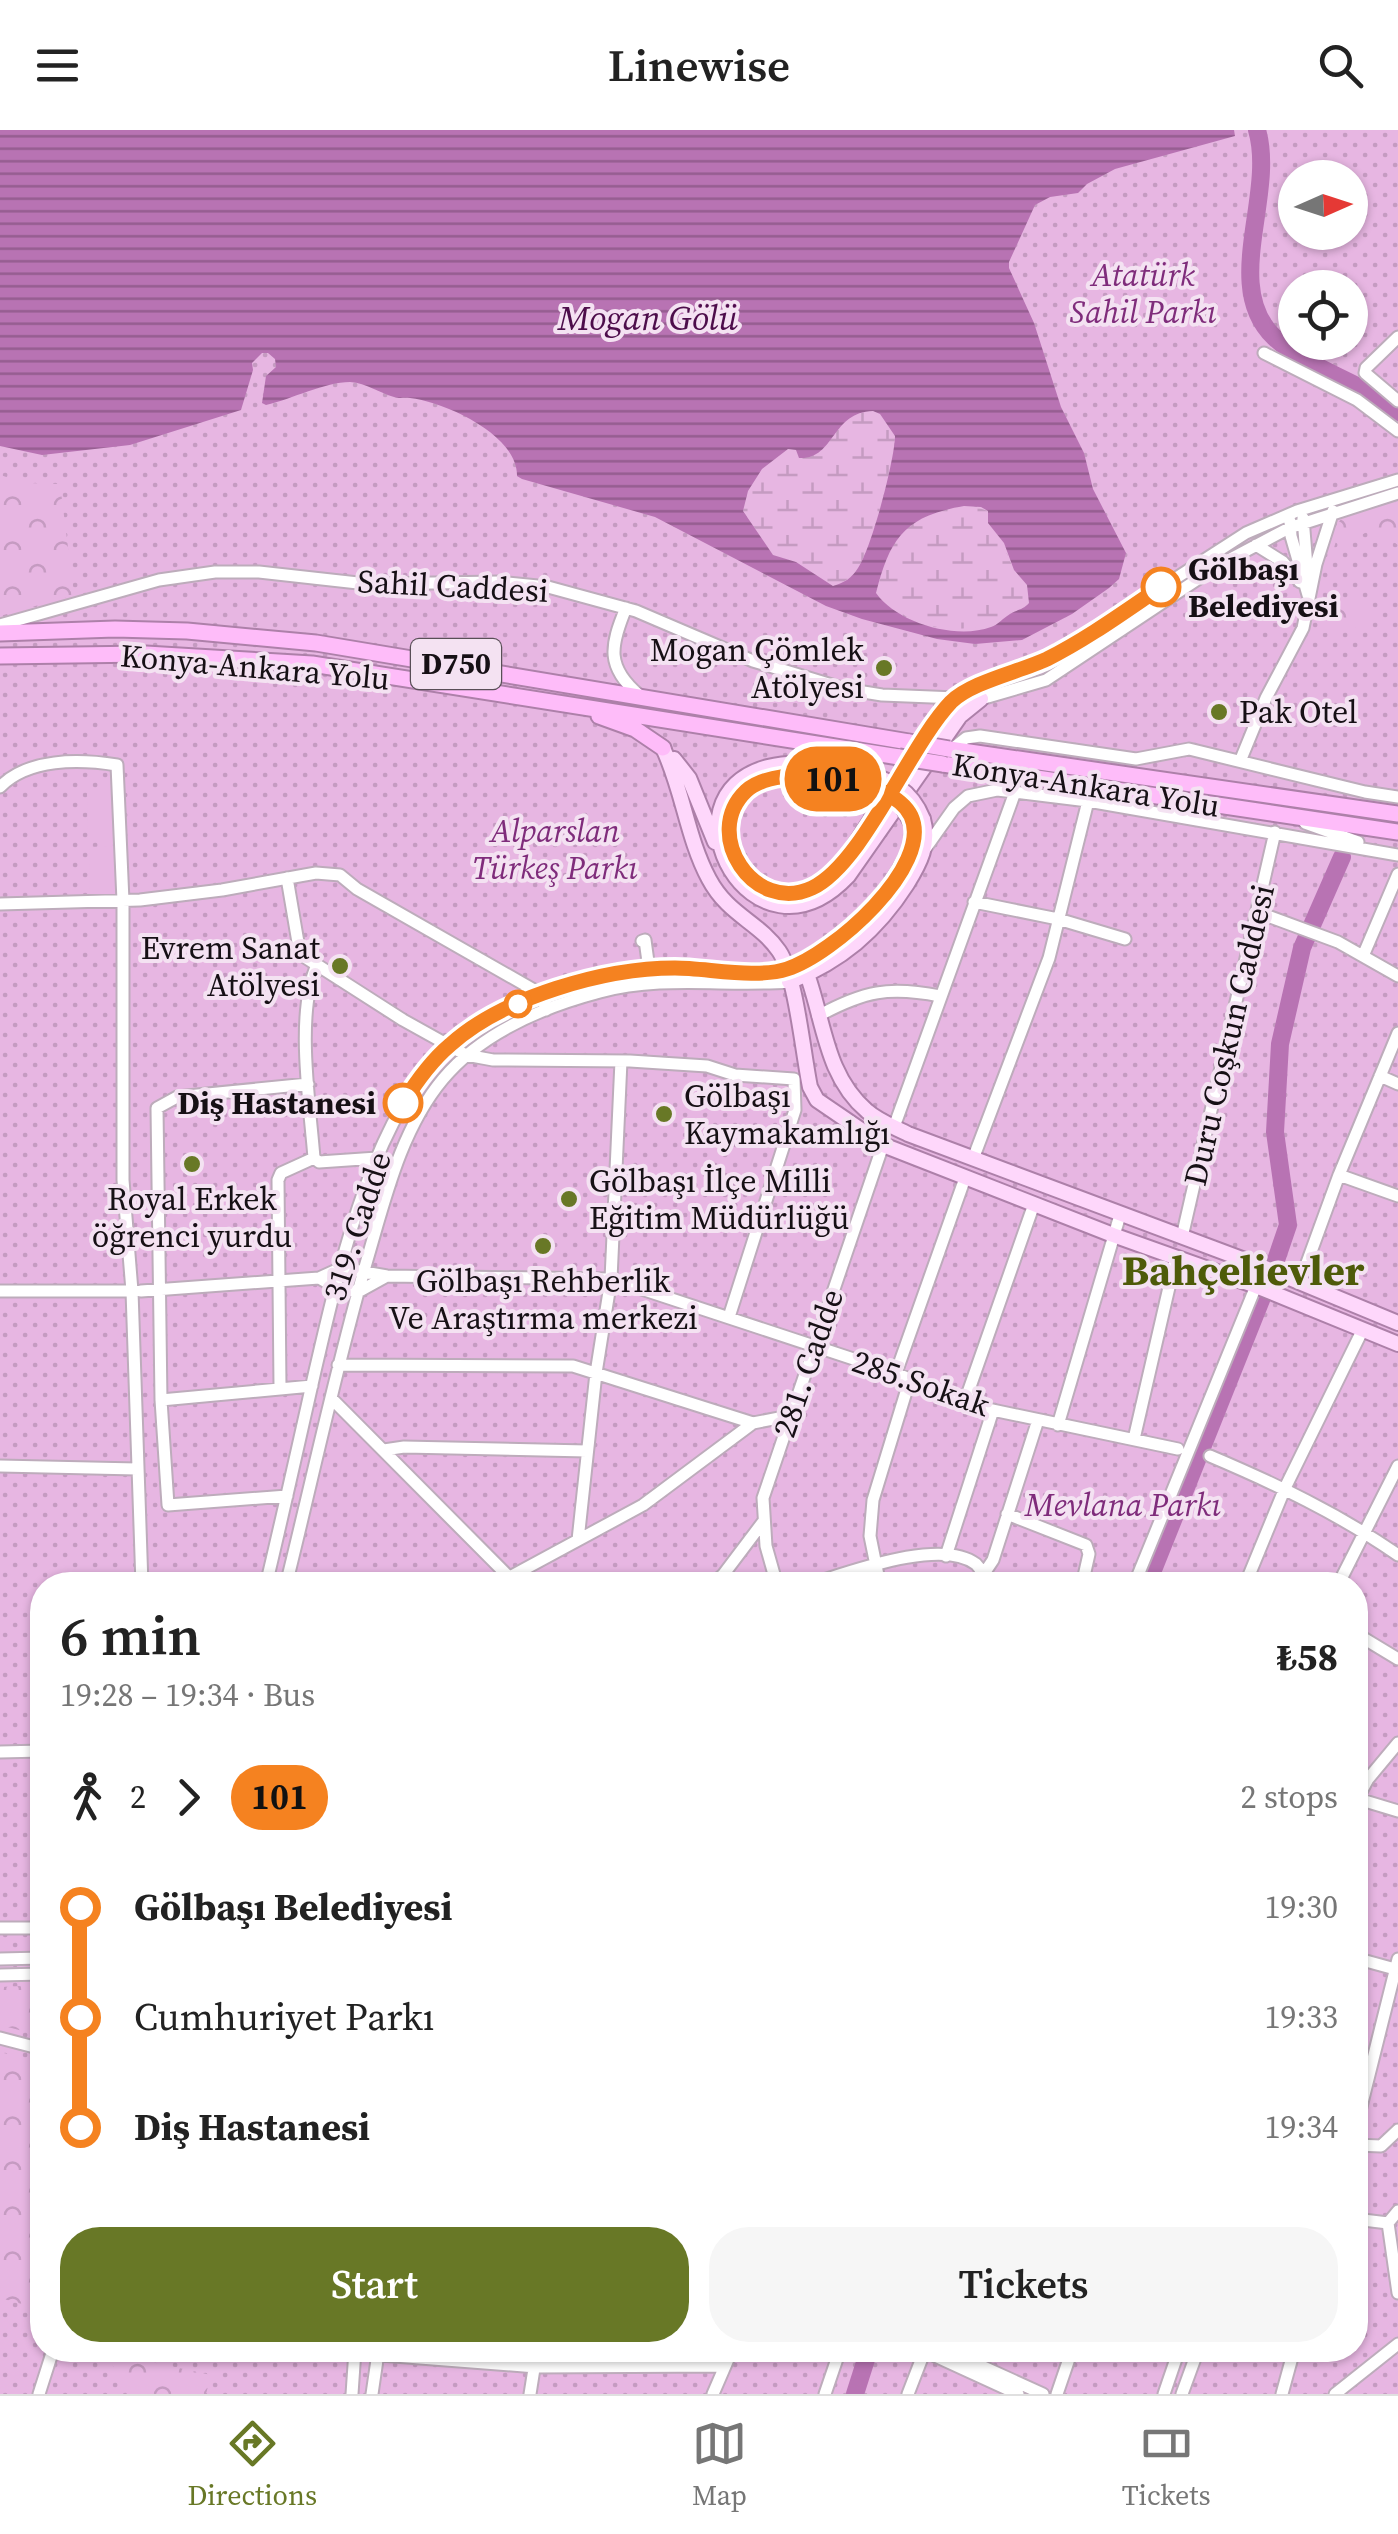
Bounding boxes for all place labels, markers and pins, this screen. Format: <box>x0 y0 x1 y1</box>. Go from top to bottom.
place label: Gölbaşı Belediyesi <box>1188 547 1339 628</box>
marker: Gölbaşı Belediyesi <box>1142 568 1180 606</box>
place label: Mogan Çömlek Atölyesi <box>650 628 864 709</box>
marker: Mogan Çömlek Atölyesi <box>873 657 895 679</box>
place label: Pak Otel <box>1239 690 1358 734</box>
marker: Pak Otel <box>1208 701 1230 723</box>
place label: Evrem Sanat Atölyesi <box>141 926 321 1007</box>
marker: Evrem Sanat Atölyesi <box>329 955 351 977</box>
unlabelled marker <box>505 991 531 1017</box>
place label: Gölbaşı Kaymakamlığı <box>684 1074 890 1155</box>
place label: Diş Hastanesi <box>177 1081 376 1125</box>
marker: Diş Hastanesi <box>384 1084 422 1122</box>
marker: Gölbaşı Kaymakamlığı <box>653 1103 675 1125</box>
marker: Royal Erkek öğrenci yurdu <box>181 1153 203 1175</box>
place label: Gölbaşı İlçe Milli Eğitim Müdürlüğü <box>589 1159 849 1240</box>
place label: Royal Erkek öğrenci yurdu <box>92 1177 292 1258</box>
marker: Gölbaşı İlçe Milli Eğitim Müdürlüğü <box>558 1188 580 1210</box>
marker: Gölbaşı Rehberlik Ve Araştırma merkezi <box>532 1235 554 1257</box>
place label: Gölbaşı Rehberlik Ve Araştırma merkezi <box>388 1259 698 1340</box>

